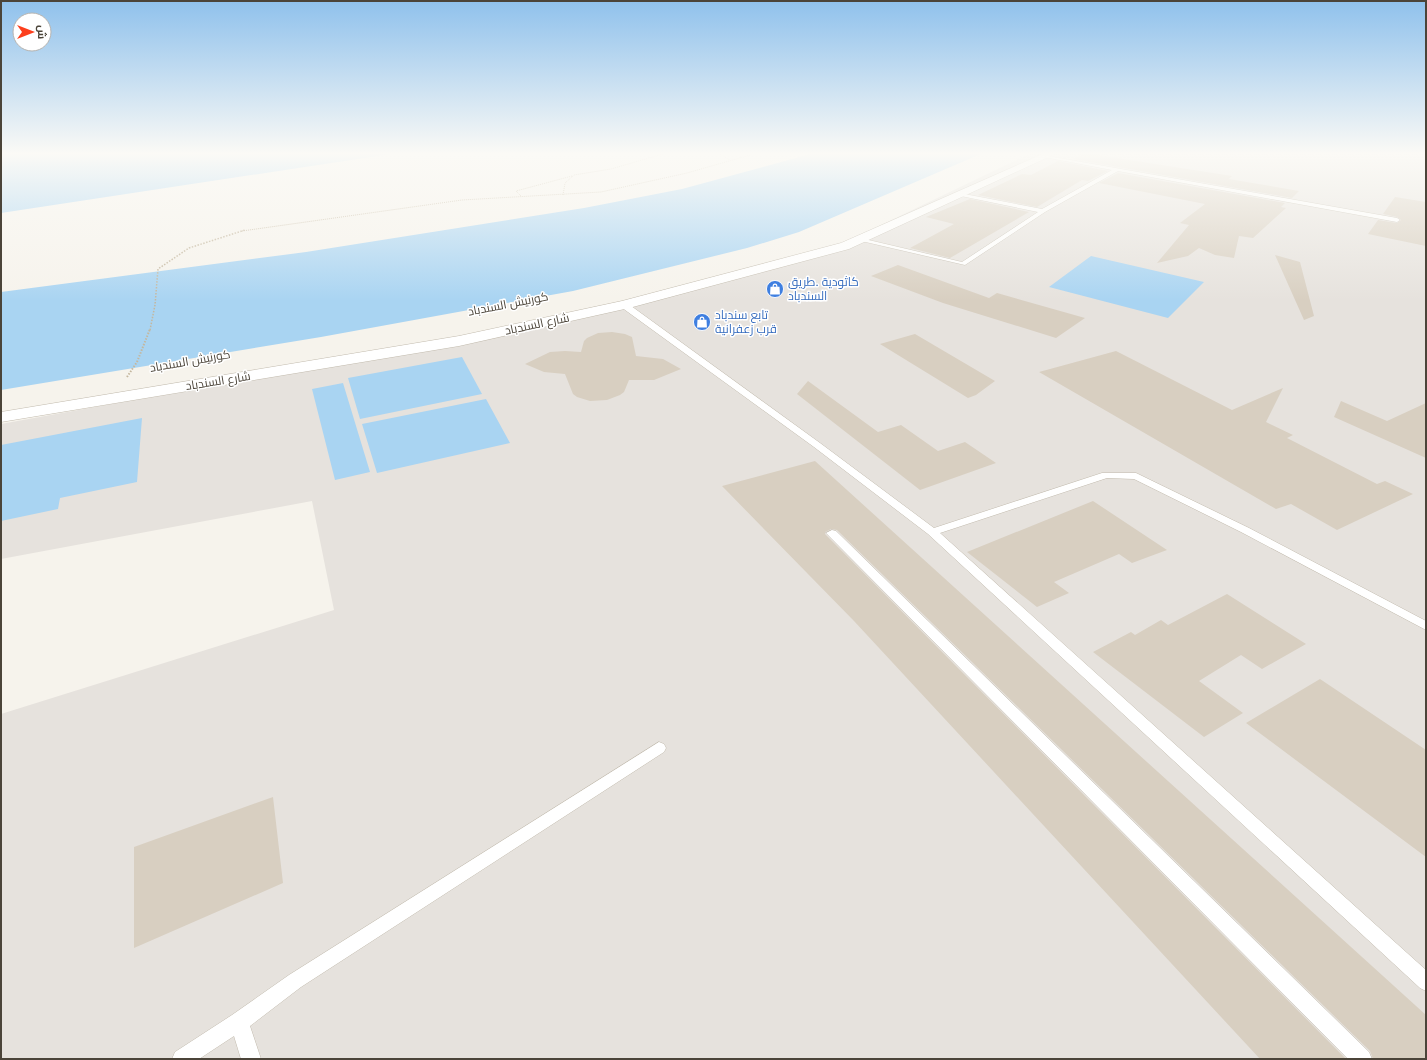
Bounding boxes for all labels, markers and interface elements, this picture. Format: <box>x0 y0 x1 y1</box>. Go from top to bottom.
north arrow <box>12 12 52 52</box>
text: ش <box>35 25 48 39</box>
place label: كاثودية .طريق السندباد <box>788 275 859 303</box>
shop icon: كاثودية .طريق السندباد <box>765 279 785 299</box>
street label: كورنيش السندباد <box>467 289 549 319</box>
place label: تابع سندباد قرب زعفرانية <box>715 308 777 336</box>
street label: شارع السندباد <box>503 310 571 339</box>
shop icon: تابع سندباد قرب زعفرانية <box>692 312 712 332</box>
street label: كورنيش السندباد <box>149 347 231 375</box>
street label: شارع السندباد <box>184 369 252 394</box>

